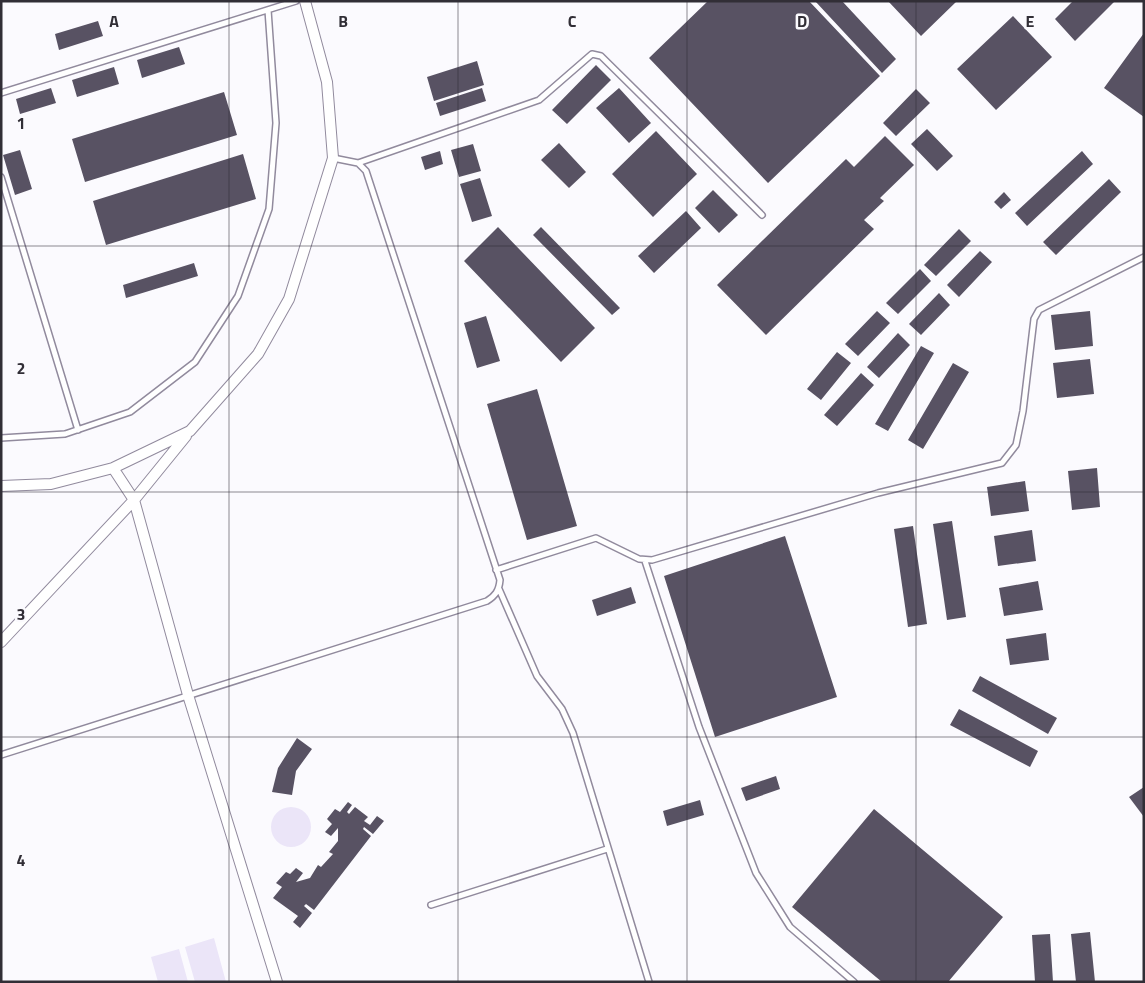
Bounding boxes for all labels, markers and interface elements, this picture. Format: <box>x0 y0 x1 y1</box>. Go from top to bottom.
text: A <box>109 9 119 33</box>
text: B <box>338 9 348 33</box>
text: C <box>568 9 577 33</box>
text: D <box>797 9 807 33</box>
text: E <box>1026 9 1035 33</box>
text: 1 <box>17 111 25 135</box>
text: 2 <box>17 356 25 380</box>
text: 3 <box>17 602 25 626</box>
text: 4 <box>17 848 26 872</box>

